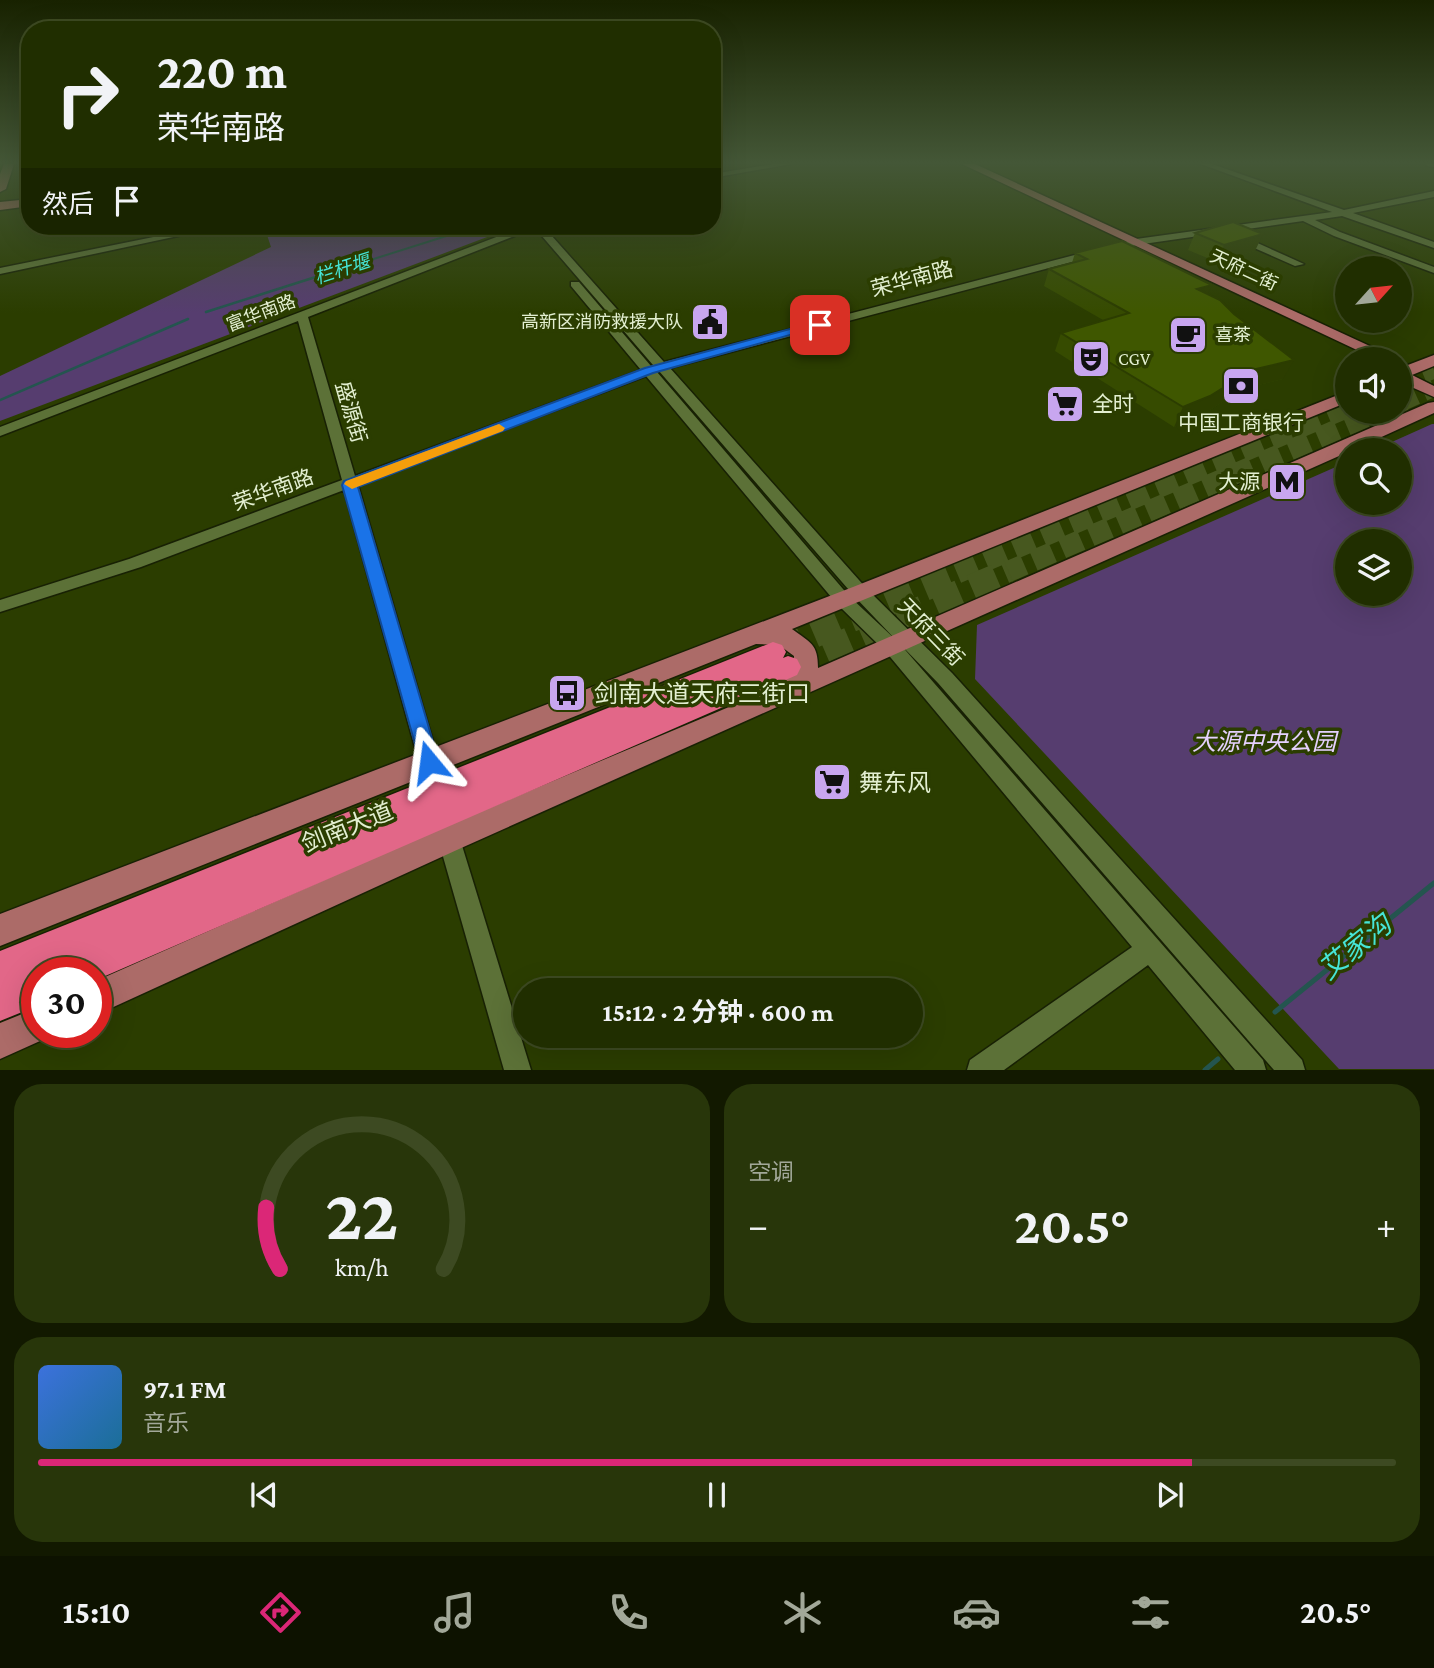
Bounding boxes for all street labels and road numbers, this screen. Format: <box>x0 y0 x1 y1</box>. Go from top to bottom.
street label: 天府二街 <box>1207 246 1281 294</box>
street label: 荣华南路 <box>868 257 956 301</box>
street label: 富华南路 <box>224 291 298 335</box>
street label: 盛源街 <box>331 378 371 446</box>
street label: 荣华南路 <box>229 464 317 516</box>
street label: 天府三街 <box>893 593 969 671</box>
street label: 剑南大道 <box>297 797 397 857</box>

